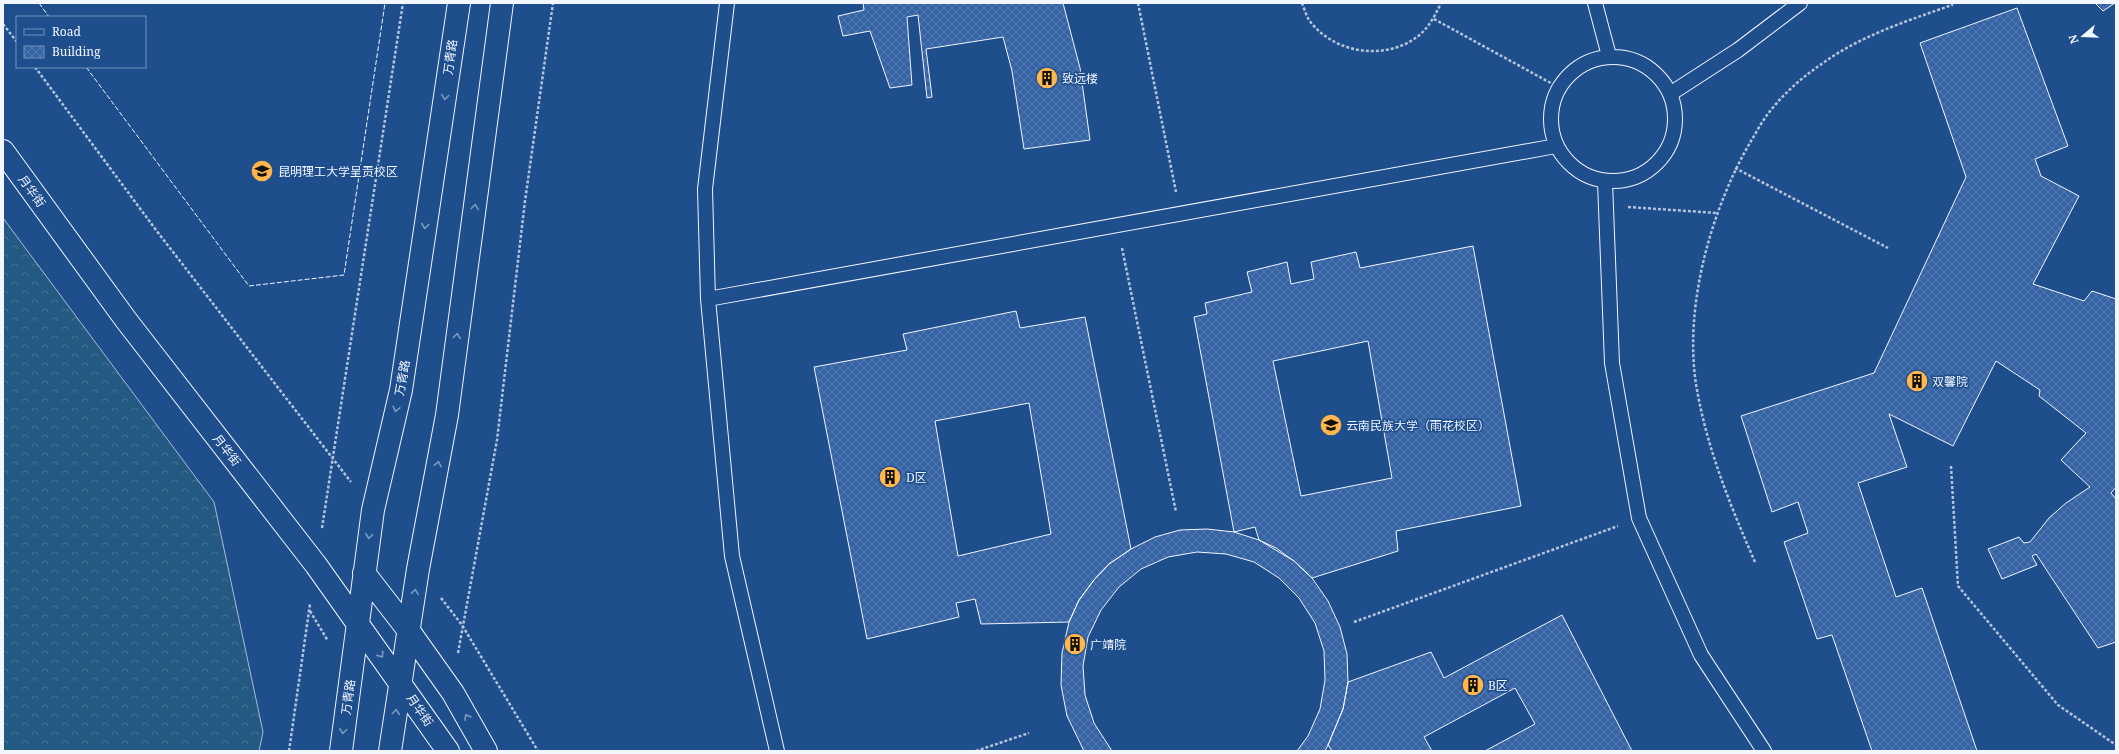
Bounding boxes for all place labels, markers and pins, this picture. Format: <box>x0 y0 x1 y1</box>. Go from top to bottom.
building icon: 致远楼 <box>1034 65 1060 91</box>
place label: 致远楼 <box>1062 70 1098 87</box>
school or university icon: 昆明理工大学呈贡校区 <box>249 158 275 184</box>
place label: 昆明理工大学呈贡校区 <box>278 163 398 180</box>
building icon: 双馨院 <box>1904 368 1930 394</box>
place label: 双馨院 <box>1932 373 1968 390</box>
school or university icon: 云南民族大学（雨花校区） <box>1318 412 1344 438</box>
place label: 云南民族大学（雨花校区） <box>1346 417 1490 434</box>
building icon: D区 <box>877 464 903 490</box>
place label: D区 <box>906 469 927 486</box>
building icon: 广靖院 <box>1062 631 1088 657</box>
place label: 广靖院 <box>1090 636 1126 653</box>
building icon: B区 <box>1460 672 1486 698</box>
place label: B区 <box>1488 677 1508 694</box>

